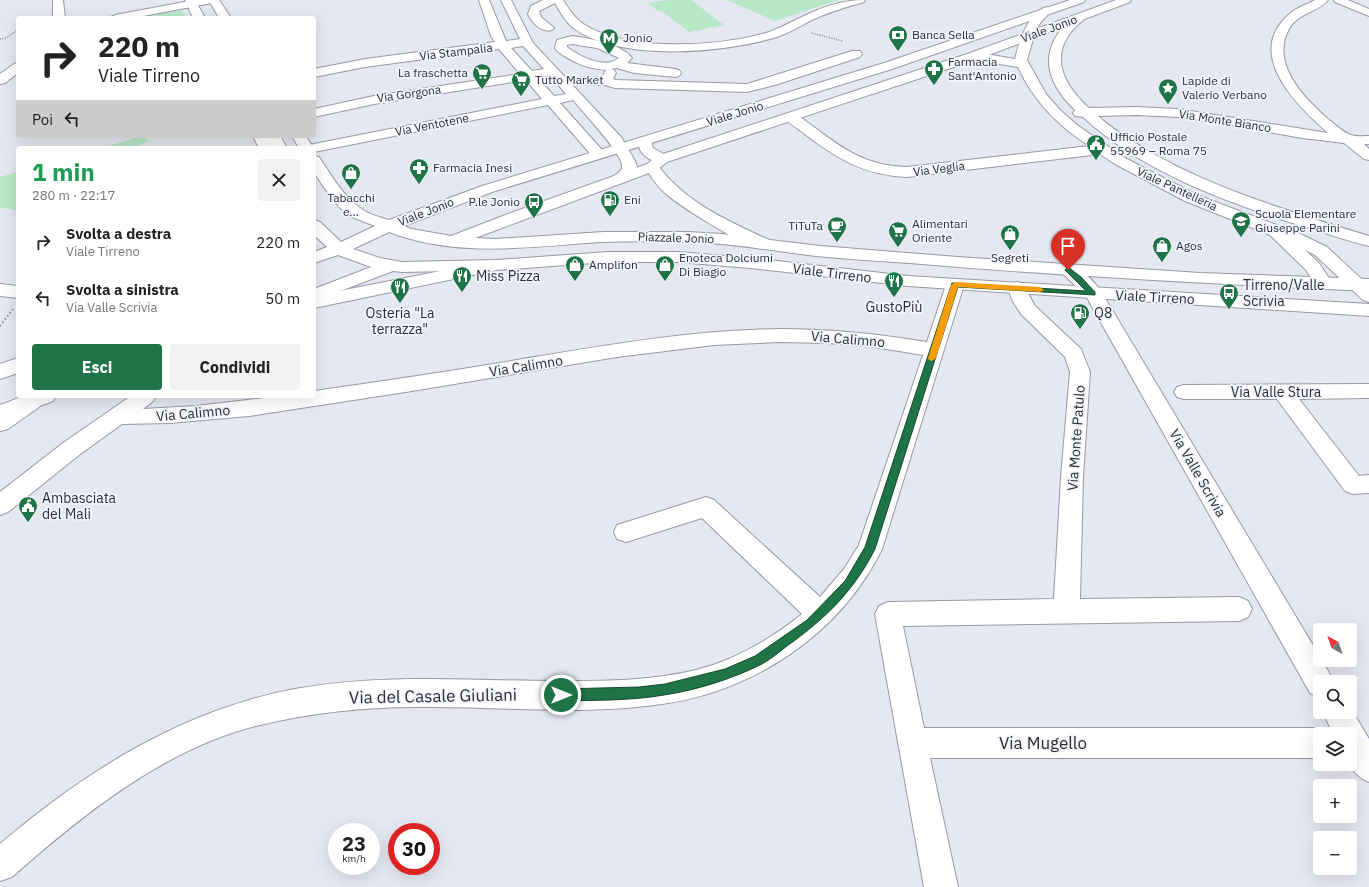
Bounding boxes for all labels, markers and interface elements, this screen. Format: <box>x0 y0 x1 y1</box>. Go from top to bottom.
street label: Viale Jonio <box>1019 11 1079 46</box>
bank icon: Banca Sella <box>887 24 909 52</box>
metro station icon: Jonio <box>598 27 620 55</box>
place label: Banca Sella <box>912 27 975 42</box>
text: 220 m <box>98 28 180 65</box>
place label: Jonio <box>623 30 653 45</box>
icon: right <box>32 32 84 84</box>
street label: Via Stampalia <box>418 40 494 63</box>
place label: Farmacia Sant'Antonio <box>948 54 1017 83</box>
pharmacy icon: Farmacia Sant'Antonio <box>923 58 945 86</box>
supermarket icon: La fraschetta <box>471 62 493 90</box>
text: Viale Tirreno <box>98 64 200 87</box>
place label: La fraschetta <box>398 65 469 80</box>
supermarket icon: Tutto Market <box>510 69 532 97</box>
place label: Tutto Market <box>535 72 603 87</box>
place label: Lapide di Valerio Verbano <box>1182 73 1267 102</box>
place icon: Lapide di Valerio Verbano <box>1157 77 1179 105</box>
street label: Via Gorgona <box>376 81 443 105</box>
street label: Viale Jonio <box>705 98 765 129</box>
street label: Via Monte Bianco <box>1178 106 1273 135</box>
icon: left <box>61 108 83 130</box>
text: Poi <box>32 110 53 129</box>
street label: Via Ventotene <box>394 110 471 139</box>
place label: Ufficio Postale 55969 – Roma 75 <box>1110 129 1207 158</box>
public building icon: Ufficio Postale 55969 – Roma 75 <box>1085 133 1107 161</box>
text: 1 min <box>32 156 95 188</box>
pharmacy icon: Farmacia Inesi <box>408 157 430 185</box>
street label: Via Veglia <box>912 158 966 179</box>
button: close <box>258 159 300 201</box>
place label: Farmacia Inesi <box>433 160 512 175</box>
shop icon: Tabacchi e... <box>340 162 362 190</box>
street label: Viale Pantelleria <box>1134 163 1221 214</box>
text: 280 m · 22:17 <box>32 187 115 204</box>
fuel station icon: Eni <box>599 189 621 217</box>
place label: Tabacchi e... <box>327 190 375 219</box>
bus stop icon: P.le Jonio <box>523 191 545 219</box>
place label: Eni <box>624 192 641 207</box>
street label: Viale Jonio <box>396 194 456 229</box>
place label: P.le Jonio <box>469 194 520 209</box>
place label: Scuola Elementare Giuseppe Parini <box>1255 206 1357 235</box>
school or university icon: Scuola Elementare Giuseppe Parini <box>1230 210 1252 238</box>
cafe icon: TiTuTa <box>826 215 848 243</box>
place label: Alimentari Oriente <box>912 216 968 245</box>
place label: TiTuTa <box>788 218 824 233</box>
supermarket icon: Alimentari Oriente <box>887 220 909 248</box>
shop icon: Segreti <box>999 223 1021 251</box>
text: Svolta a destra <box>66 224 171 243</box>
street label: Piazzale Jonio <box>638 229 715 246</box>
pin <box>1051 229 1085 270</box>
icon: right <box>32 231 54 253</box>
text: 220 m <box>256 233 300 252</box>
icon: arrive <box>1057 235 1079 257</box>
shop icon: Agos <box>1151 235 1173 263</box>
place label: Agos <box>1176 238 1203 253</box>
text: Viale Tirreno <box>66 243 140 260</box>
place label: Enoteca Dolciumi Di Biagio <box>679 250 773 279</box>
place label: Segreti <box>991 250 1029 265</box>
shop icon: Amplifon <box>564 254 586 282</box>
shop icon: Enoteca Dolciumi Di Biagio <box>654 254 676 282</box>
place label: Amplifon <box>589 257 638 272</box>
street label: Viale Tirreno <box>791 259 873 287</box>
restaurant icon: Miss Pizza <box>451 265 473 293</box>
place label: Miss Pizza <box>476 267 541 285</box>
restaurant icon: GustoPiù <box>883 270 905 298</box>
restaurant icon: Osteria "La terrazza" <box>389 276 411 304</box>
place label: Tirreno/Valle Scrivia <box>1243 276 1325 310</box>
text: Svolta a sinistra <box>66 280 179 299</box>
bus stop icon: Tirreno/Valle Scrivia <box>1218 282 1240 310</box>
street label: Viale Tirreno <box>1115 286 1195 308</box>
icon: left <box>32 287 54 309</box>
text: 50 m <box>265 289 300 308</box>
place label: GustoPiù <box>865 298 923 316</box>
text: Via Valle Scrivia <box>66 299 158 316</box>
fuel station icon: Q8 <box>1069 302 1091 330</box>
place label: Osteria "La terrazza" <box>366 304 435 338</box>
place label: Q8 <box>1094 304 1112 322</box>
street label: Via Calimno <box>810 327 886 351</box>
button: Esci <box>32 344 162 390</box>
button: Condividi <box>170 344 300 390</box>
street label: Via Calimno <box>488 351 564 381</box>
street label: Via Valle Stura <box>1231 383 1322 401</box>
street label: Via Monte Patulo <box>1063 384 1089 492</box>
street label: Via Calimno <box>155 401 231 425</box>
street label: Via Valle Scrivia <box>1166 426 1231 521</box>
place label: Ambasciata del Mali <box>42 489 117 523</box>
public building icon: Ambasciata del Mali <box>17 495 39 523</box>
north arrow <box>1313 623 1357 667</box>
map controls <box>1313 623 1357 875</box>
position arrow <box>540 674 582 716</box>
button: search <box>1313 675 1357 719</box>
street label: Via del Casale Giuliani <box>349 684 517 708</box>
button: layers <box>1313 727 1357 771</box>
street label: Via Mugello <box>999 732 1087 754</box>
button: + <box>1313 779 1357 823</box>
speed limit sign: 30 <box>388 823 440 875</box>
text: 23 <box>342 830 366 857</box>
button: − <box>1313 831 1357 875</box>
text: km/h <box>342 852 366 865</box>

